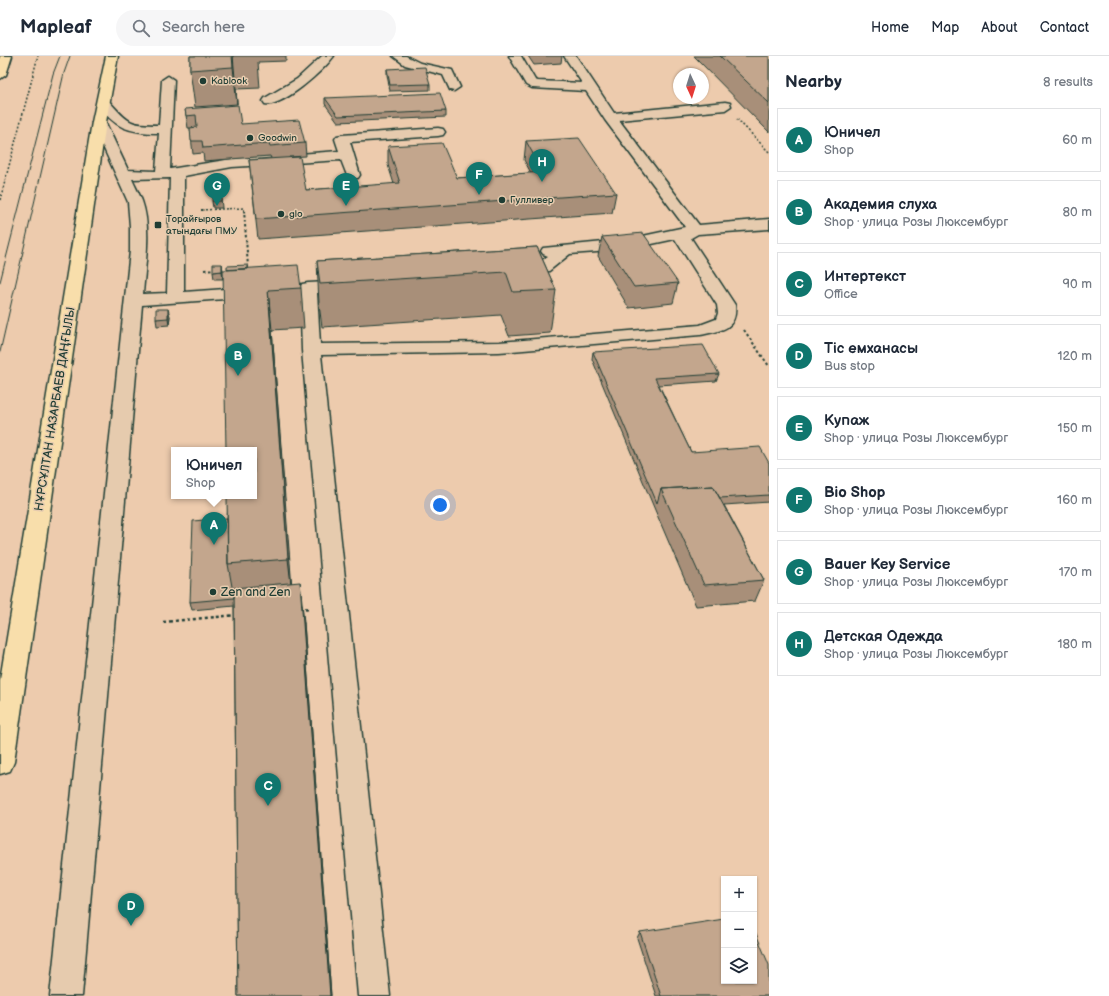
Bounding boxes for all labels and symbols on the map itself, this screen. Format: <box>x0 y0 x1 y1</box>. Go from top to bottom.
north arrow <box>673 68 709 104</box>
place label: Kablook <box>211 75 247 87</box>
marker: Kablook <box>198 76 208 86</box>
place label: Goodwin <box>258 132 297 144</box>
marker: Goodwin <box>245 133 255 143</box>
pin: H <box>529 149 555 182</box>
pin: F <box>466 162 492 195</box>
pin: G <box>204 173 230 206</box>
pin: E <box>333 173 359 206</box>
place label: Гулливер <box>510 194 554 206</box>
marker: Гулливер <box>497 195 507 205</box>
place label: glo <box>289 208 303 220</box>
marker: glo <box>276 209 286 219</box>
place label: Торайғыров атындағы ПМУ <box>166 213 238 237</box>
marker: Торайғыров атындағы ПМУ <box>153 220 163 230</box>
street label: НҰРСҰЛТАН НАЗАРБАЕВ ДАҢҒЫЛЫ <box>31 306 79 512</box>
pin: B <box>225 343 251 376</box>
your location <box>430 495 450 515</box>
pin: A <box>201 512 227 545</box>
place label: Zen and Zen <box>220 585 291 600</box>
marker: Zen and Zen <box>208 587 218 597</box>
pin: C <box>255 773 281 806</box>
pin: D <box>118 893 144 926</box>

